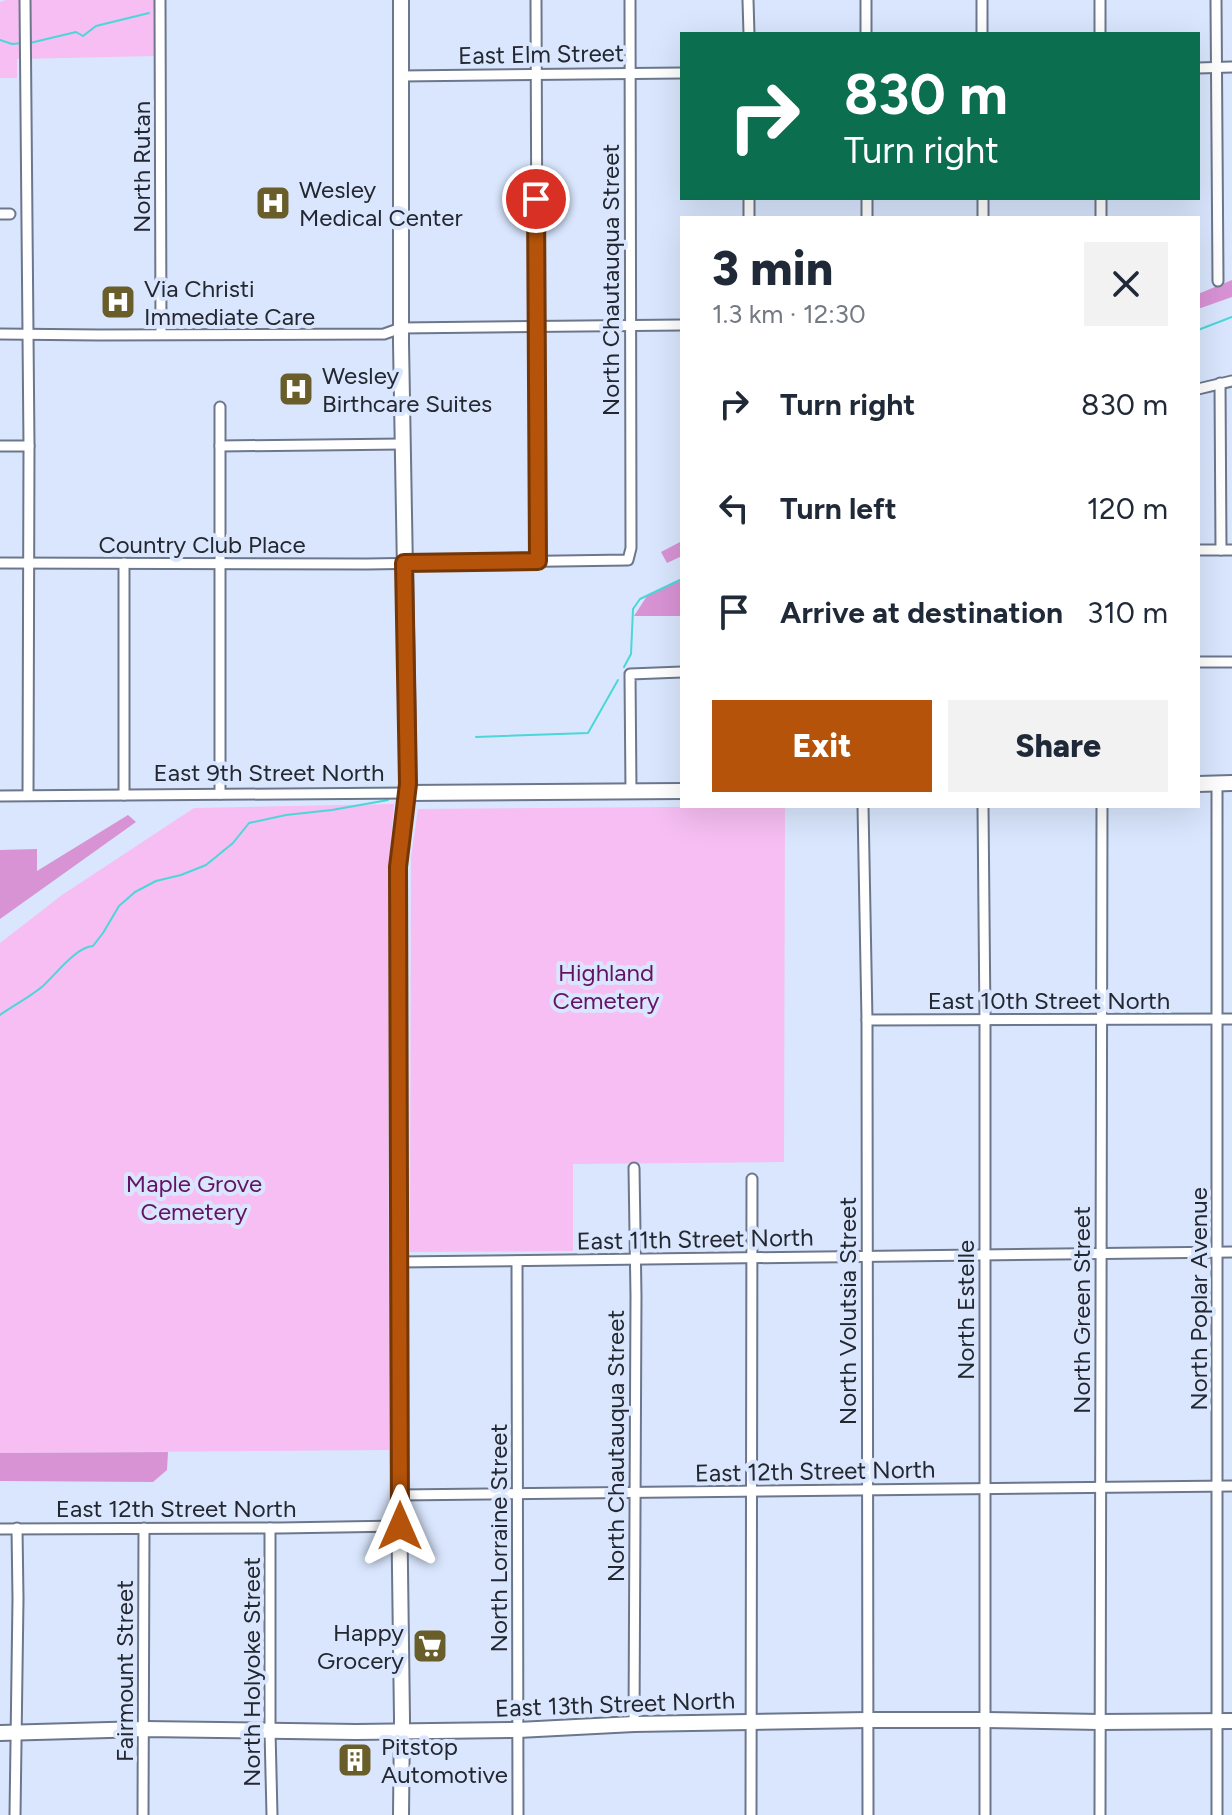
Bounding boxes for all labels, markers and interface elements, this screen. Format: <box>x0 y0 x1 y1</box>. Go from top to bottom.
street label: East Elm Street <box>458 38 624 70</box>
text: 830 m <box>844 61 1008 128</box>
icon: right <box>712 64 816 168</box>
street label: North Rutan <box>127 101 156 233</box>
text: Turn right <box>844 129 999 172</box>
street label: North Chautauqua Street <box>596 144 625 416</box>
pin <box>502 165 570 233</box>
place label: Wesley Medical Center <box>299 175 463 232</box>
icon: arrive <box>514 177 558 221</box>
hospital icon: Wesley Medical Center <box>254 184 292 222</box>
text: 3 min <box>712 239 833 297</box>
button: close <box>1084 242 1168 326</box>
place label: Via Christi Immediate Care <box>144 274 315 331</box>
hospital icon: Via Christi Immediate Care <box>99 283 137 321</box>
text: 1.3 km · 12:30 <box>712 298 866 330</box>
place label: Wesley Birthcare Suites <box>322 361 492 418</box>
hospital icon: Wesley Birthcare Suites <box>277 370 315 408</box>
icon: right <box>712 382 756 426</box>
text: Turn right <box>780 386 915 423</box>
text: 830 m <box>1081 386 1168 423</box>
icon: left <box>712 486 756 530</box>
text: Turn left <box>780 490 897 527</box>
text: 120 m <box>1087 490 1168 527</box>
street label: Country Club Place <box>98 530 306 559</box>
icon: arrive <box>712 590 756 634</box>
text: Arrive at destination <box>780 594 1063 631</box>
text: 310 m <box>1087 594 1168 631</box>
button: Exit <box>712 700 932 792</box>
button: Share <box>948 700 1168 792</box>
street label: East 9th Street North <box>154 758 384 787</box>
park label: Highland Cemetery <box>553 958 660 1015</box>
street label: East 10th Street North <box>928 986 1170 1015</box>
park label: Maple Grove Cemetery <box>126 1169 262 1226</box>
street label: North Poplar Avenue <box>1184 1187 1213 1411</box>
street label: North Volutsia Street <box>833 1197 862 1425</box>
street label: North Green Street <box>1067 1206 1096 1414</box>
street label: East 11th Street North <box>576 1222 814 1256</box>
street label: North Estelle <box>951 1240 980 1380</box>
street label: North Chautauqua Street <box>601 1310 630 1582</box>
street label: North Lorraine Street <box>484 1423 513 1653</box>
street label: East 12th Street North <box>694 1454 936 1488</box>
position arrow <box>358 1484 442 1568</box>
street label: East 12th Street North <box>56 1494 296 1523</box>
street label: North Holyoke Street <box>237 1557 266 1787</box>
street label: Fairmount Street <box>110 1580 139 1762</box>
place label: Happy Grocery <box>317 1618 404 1675</box>
supermarket icon: Happy Grocery <box>411 1627 449 1665</box>
street label: East 13th Street North <box>494 1685 736 1723</box>
place label: Pitstop Automotive <box>381 1732 508 1789</box>
building icon: Pitstop Automotive <box>336 1741 374 1779</box>

